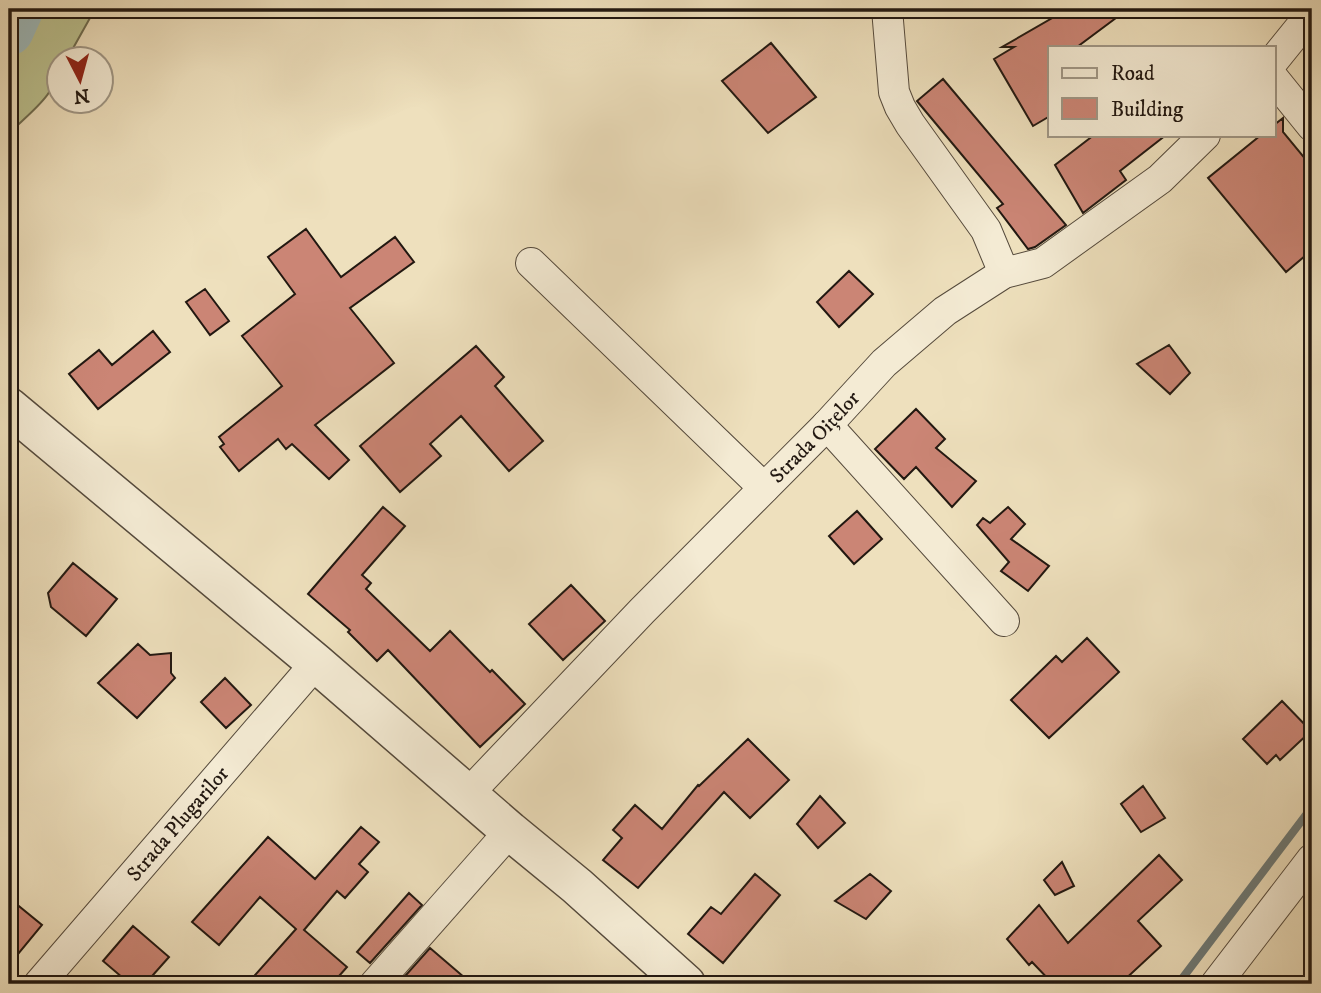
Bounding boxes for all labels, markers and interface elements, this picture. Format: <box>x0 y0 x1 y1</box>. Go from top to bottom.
north arrow <box>46 46 116 116</box>
legend <box>1048 46 1276 136</box>
text: Road <box>1111 61 1155 87</box>
text: N <box>72 83 91 108</box>
text: Building <box>1111 97 1184 123</box>
street label: Strada Oițelor <box>765 386 866 489</box>
street label: Strada Plugarilor <box>122 761 235 887</box>

